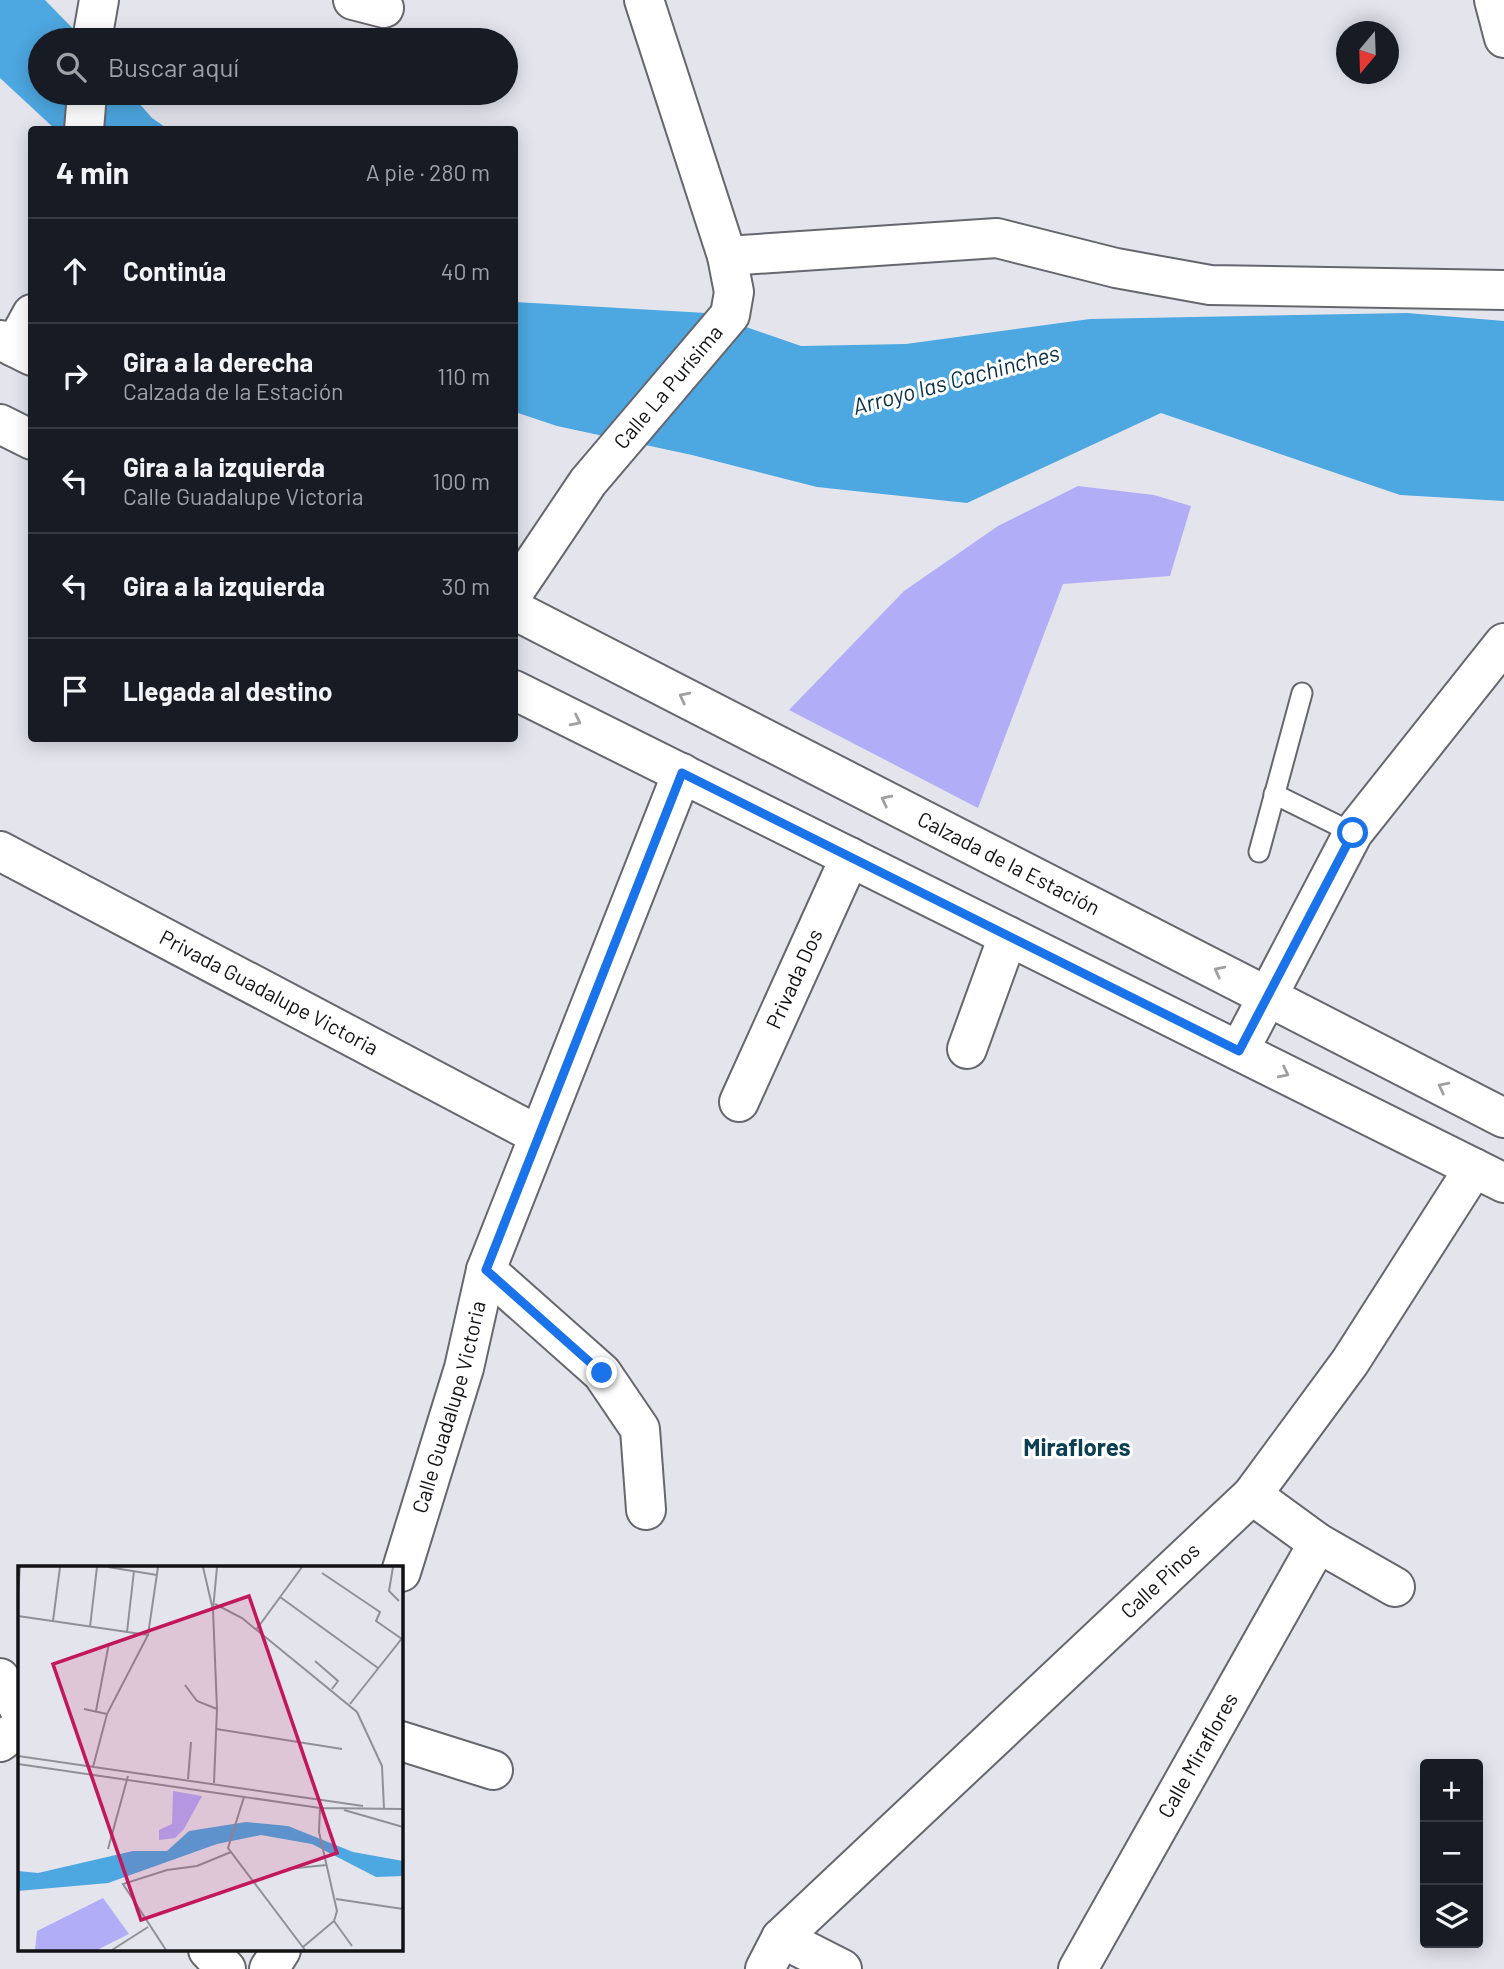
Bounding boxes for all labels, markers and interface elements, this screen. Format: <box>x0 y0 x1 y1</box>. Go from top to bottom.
north arrow <box>1336 21 1399 84</box>
search box <box>28 28 518 105</box>
icon: search <box>52 48 90 86</box>
text: Buscar aquí <box>108 51 239 82</box>
text: 4 min <box>56 154 129 190</box>
text: A pie · 280 m <box>366 158 490 186</box>
icon: ahead <box>56 252 94 290</box>
text: Continúa <box>123 255 226 286</box>
text: 40 m <box>441 257 490 285</box>
street label: Calle La Purísima <box>608 319 727 453</box>
water label: Arroyo las Cachinches <box>849 338 1062 420</box>
text: Gira a la derecha <box>123 346 313 377</box>
icon: right <box>56 357 94 395</box>
text: 110 m <box>437 362 490 390</box>
text: Calzada de la Estación <box>123 377 343 405</box>
text: Gira a la izquierda <box>123 451 325 482</box>
icon: left <box>56 462 94 500</box>
text: 100 m <box>432 467 490 495</box>
text: Calle Guadalupe Victoria <box>123 482 363 510</box>
icon: left <box>56 567 94 605</box>
text: Gira a la izquierda <box>123 570 325 601</box>
text: 30 m <box>442 572 490 600</box>
icon: arrive <box>56 672 94 710</box>
text: Llegada al destino <box>123 675 332 706</box>
one-way arrow <box>679 691 691 705</box>
one-way arrow <box>569 712 581 726</box>
one-way arrow <box>881 795 893 809</box>
street label: Calzada de la Estación <box>914 805 1105 920</box>
route start <box>1337 817 1368 848</box>
street label: Privada Guadalupe Victoria <box>156 924 383 1060</box>
street label: Privada Dos <box>760 925 827 1032</box>
one-way arrow <box>1214 966 1227 980</box>
one-way arrow <box>1277 1065 1289 1079</box>
one-way arrow <box>1438 1081 1450 1095</box>
street label: Calle Guadalupe Victoria <box>406 1298 490 1516</box>
route end <box>586 1357 617 1388</box>
district label: Miraflores <box>1023 1432 1131 1461</box>
street label: Calle Pinos <box>1115 1537 1204 1623</box>
inset map <box>18 1566 402 1952</box>
street label: Calle Miraflores <box>1152 1688 1242 1822</box>
map controls <box>1420 1759 1483 1948</box>
button: + <box>1420 1759 1483 1822</box>
button: − <box>1420 1822 1483 1885</box>
button: layers <box>1420 1885 1483 1948</box>

